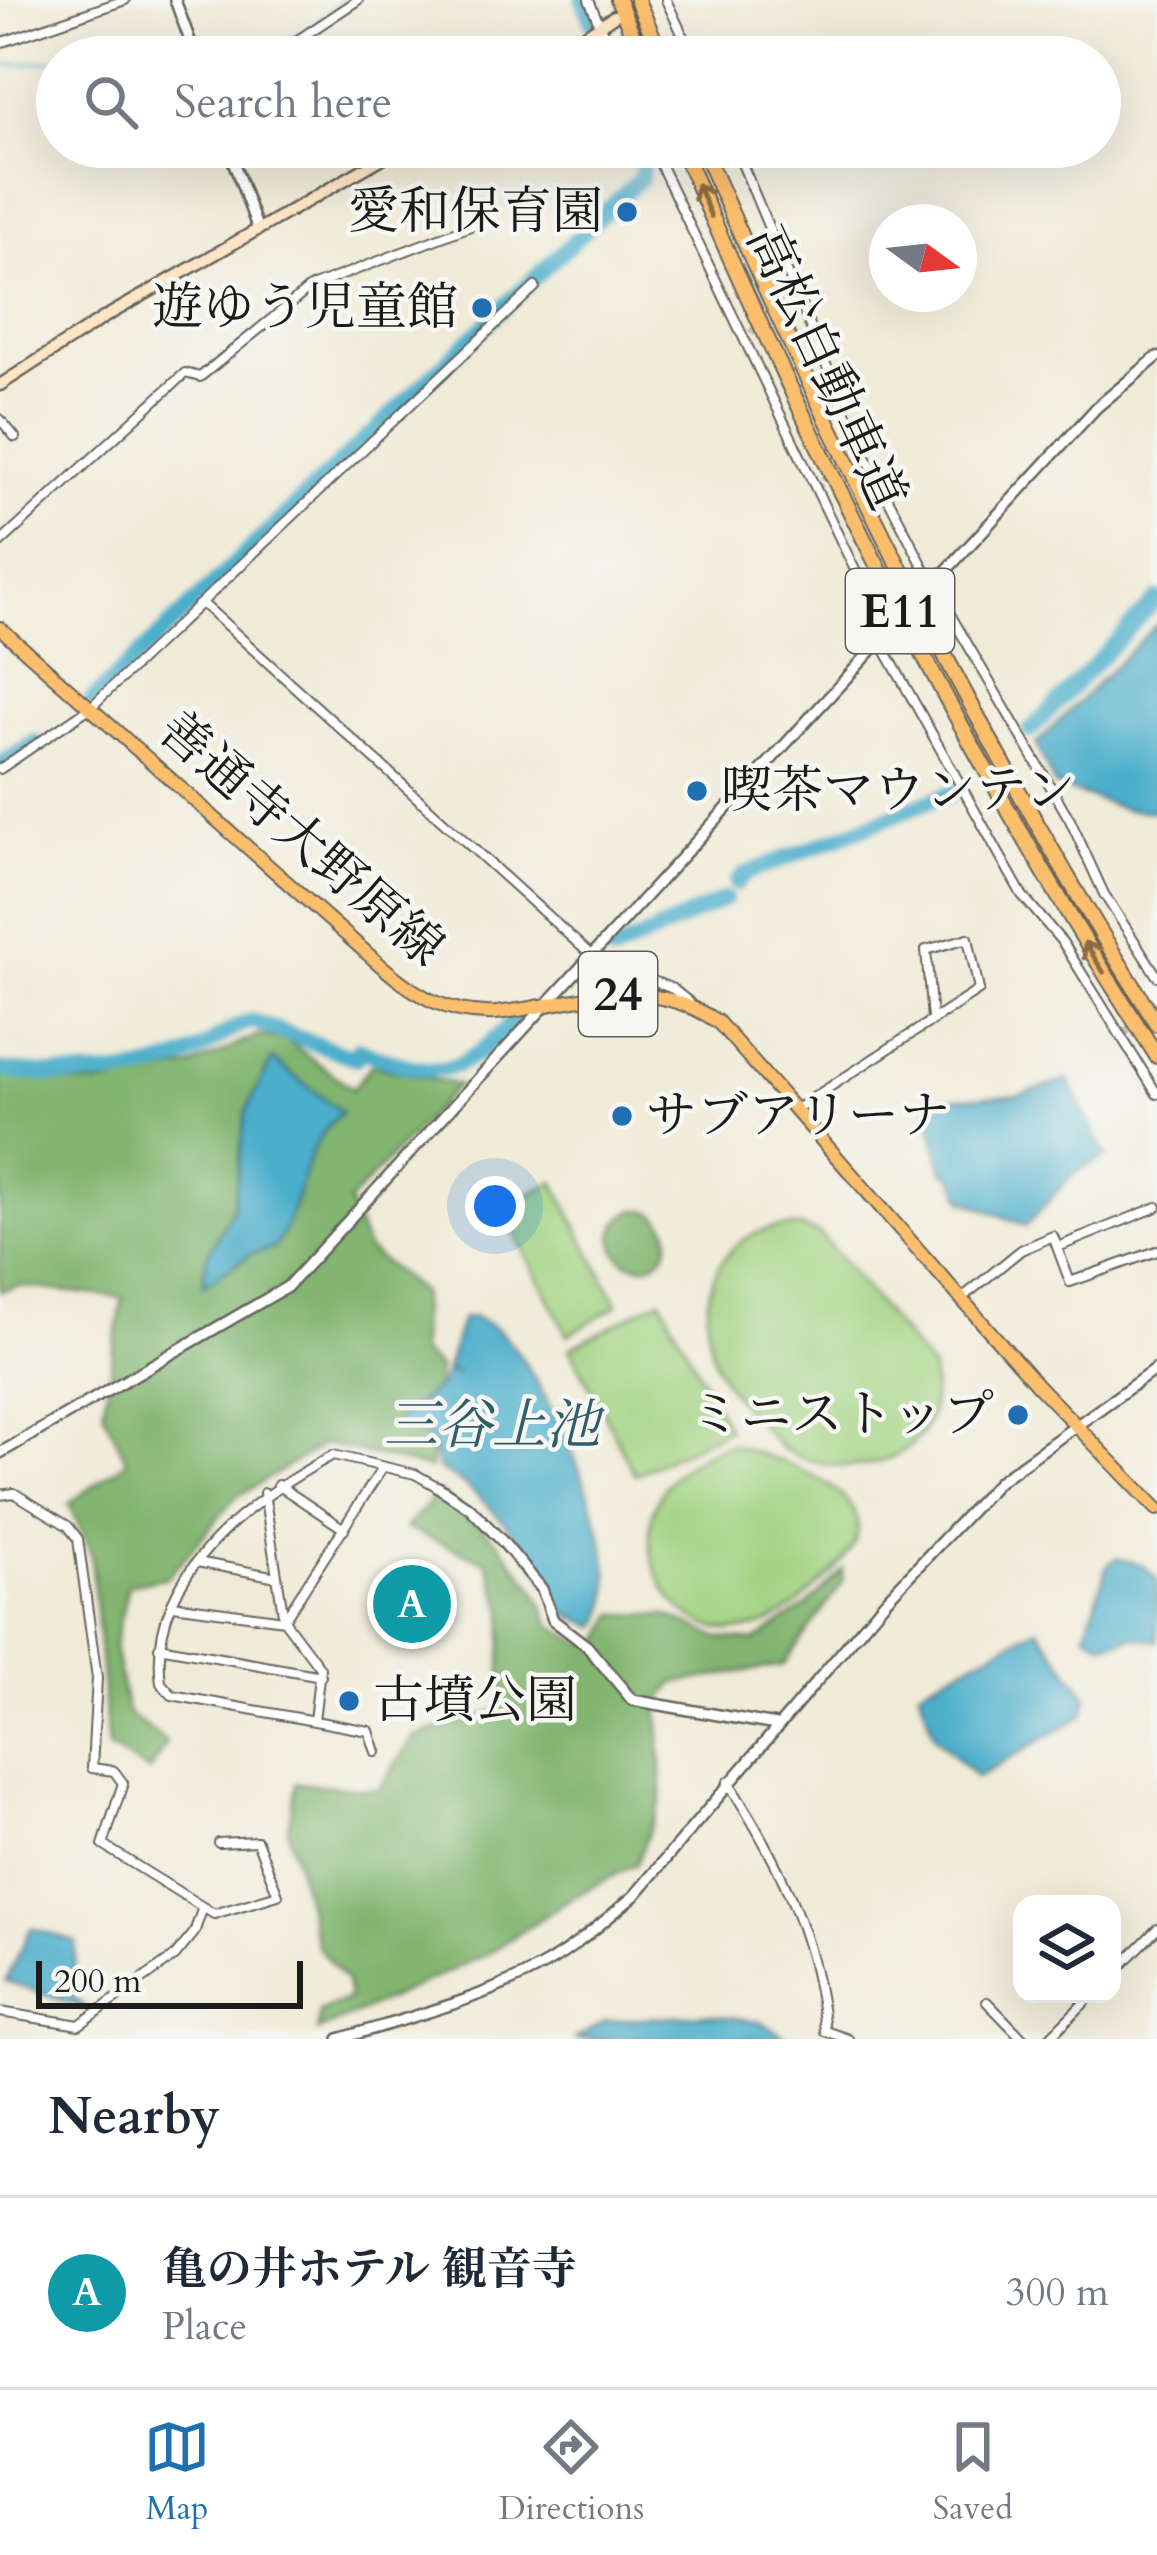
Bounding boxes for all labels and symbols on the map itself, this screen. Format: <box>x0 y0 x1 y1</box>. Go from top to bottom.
place label: 愛和保育園 <box>348 177 603 247</box>
one-way arrow <box>692 183 714 219</box>
marker: 愛和保育園 <box>614 199 640 225</box>
north arrow <box>869 204 977 312</box>
street label: 高松自動車道 <box>730 215 922 521</box>
place label: 遊ゆう児童館 <box>152 273 458 343</box>
marker: 遊ゆう児童館 <box>469 295 495 321</box>
road number: E11 <box>846 569 954 653</box>
street label: 善通寺大野原線 <box>143 695 459 983</box>
place label: 喫茶マウンテン <box>721 756 1075 826</box>
marker: 喫茶マウンテン <box>684 778 710 804</box>
one-way arrow <box>1082 941 1106 975</box>
road number: 24 <box>579 952 657 1036</box>
place label: サブアリーナ <box>646 1081 950 1151</box>
marker: サブアリーナ <box>609 1103 635 1129</box>
your location <box>465 1176 525 1236</box>
place label: ミニストップ <box>690 1380 994 1450</box>
water label: 三谷上池 <box>384 1390 605 1463</box>
marker: ミニストップ <box>1005 1402 1031 1428</box>
pin: A <box>373 1559 451 1649</box>
place label: 古墳公園 <box>373 1666 577 1736</box>
marker: 古墳公園 <box>336 1688 362 1714</box>
scale bar <box>36 1955 303 2008</box>

